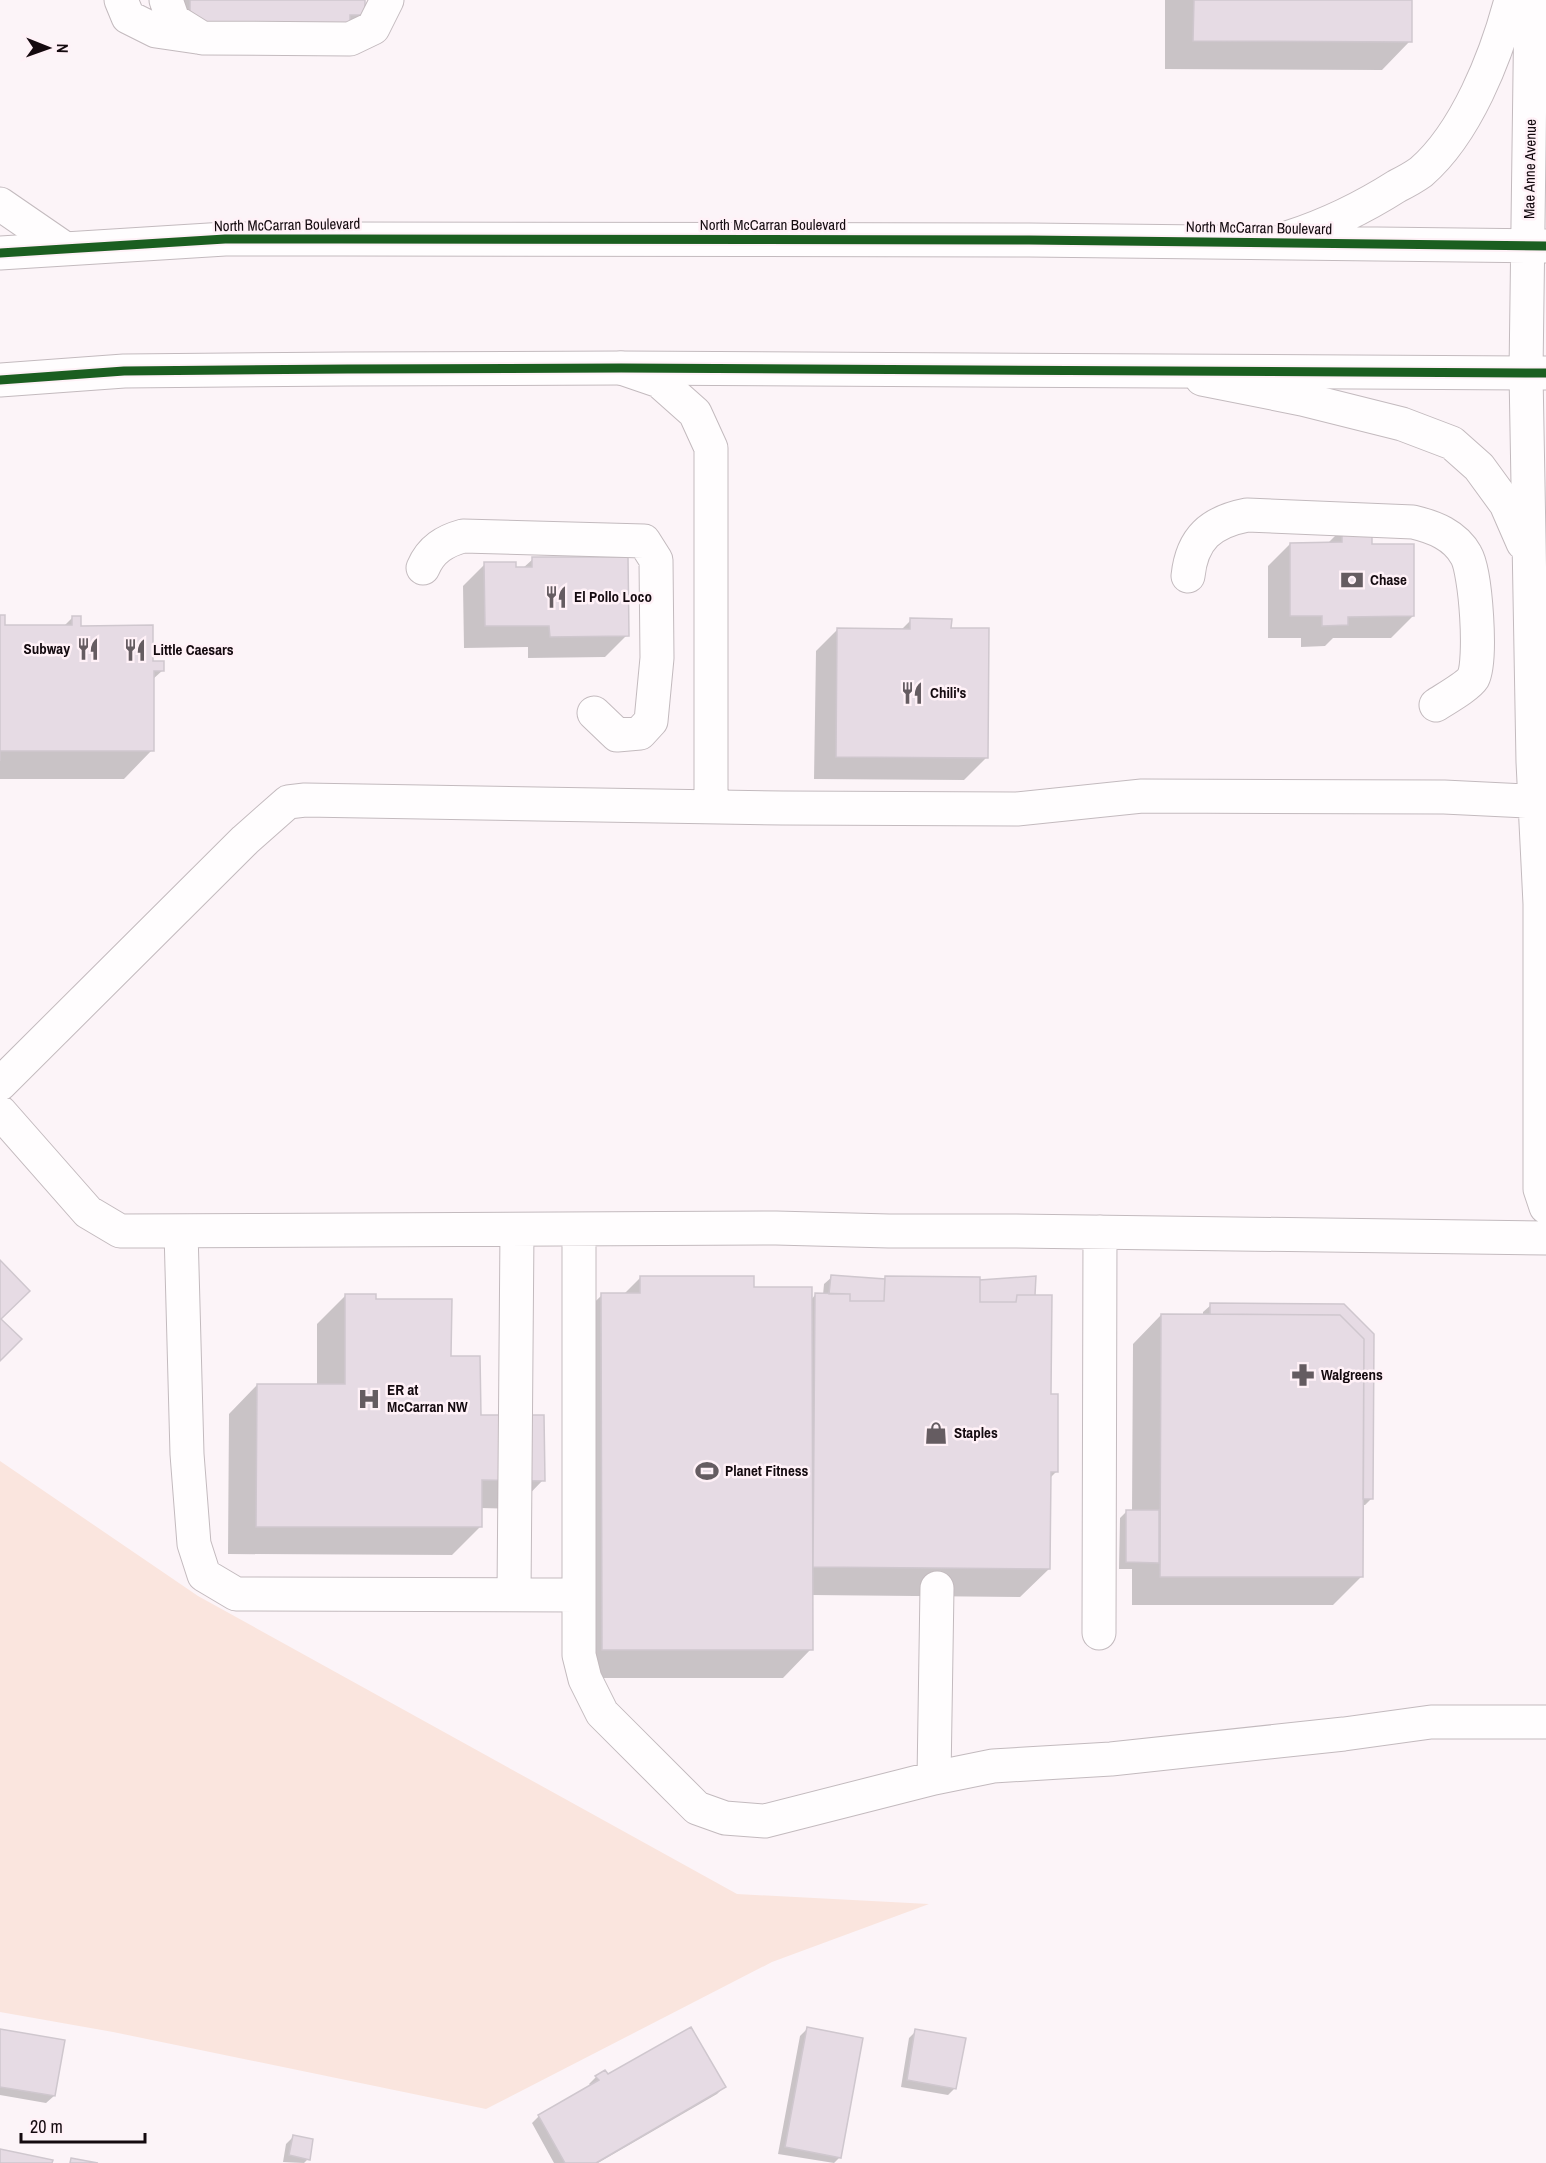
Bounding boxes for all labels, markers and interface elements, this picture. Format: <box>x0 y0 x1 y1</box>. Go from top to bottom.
north arrow <box>18 18 78 78</box>
text: N <box>52 43 74 53</box>
street label: Mae Anne Avenue <box>1518 119 1541 219</box>
street label: North McCarran Boulevard <box>214 213 360 236</box>
street label: North McCarran Boulevard <box>700 214 846 235</box>
street label: North McCarran Boulevard <box>1186 216 1332 239</box>
bank icon: Chase <box>1339 567 1365 593</box>
place label: Chase <box>1370 569 1407 590</box>
restaurant icon: El Pollo Loco <box>543 584 569 610</box>
place label: El Pollo Loco <box>574 586 652 607</box>
restaurant icon: Subway <box>75 636 101 662</box>
restaurant icon: Little Caesars <box>122 637 148 663</box>
place label: Subway <box>24 638 70 659</box>
place label: Little Caesars <box>153 639 234 660</box>
restaurant icon: Chili's <box>899 680 925 706</box>
place label: Chili's <box>930 682 967 703</box>
pharmacy icon: Walgreens <box>1290 1362 1316 1388</box>
place label: Walgreens <box>1321 1364 1383 1385</box>
place label: ER at McCarran NW <box>387 1379 468 1417</box>
hospital icon: ER at McCarran NW <box>356 1386 382 1412</box>
shop icon: Staples <box>923 1420 949 1446</box>
place label: Staples <box>954 1422 998 1443</box>
sports icon: Planet Fitness <box>694 1458 720 1484</box>
place label: Planet Fitness <box>725 1460 809 1481</box>
scale bar <box>21 2106 146 2144</box>
text: 20 m <box>30 2114 63 2139</box>

